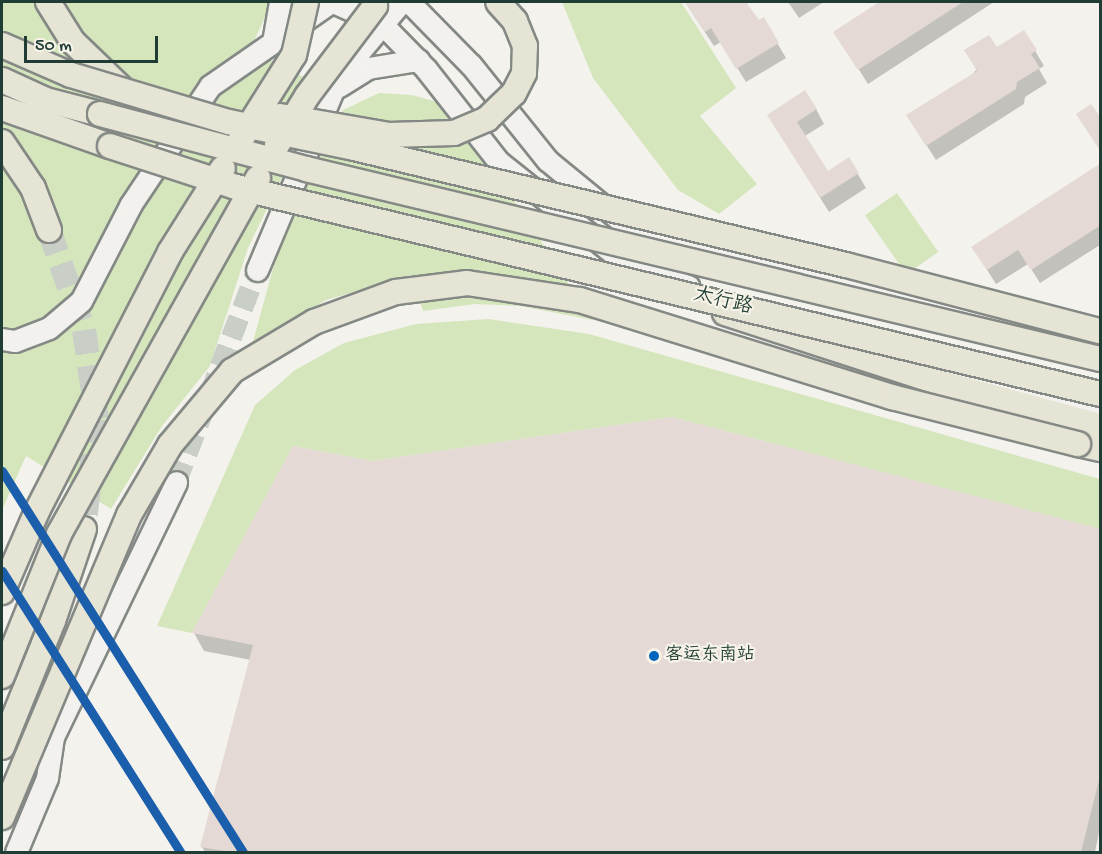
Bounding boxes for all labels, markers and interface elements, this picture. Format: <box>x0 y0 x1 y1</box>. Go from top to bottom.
scale bar <box>27 24 160 62</box>
text: 50 m <box>35 36 72 57</box>
street label: 太行路 <box>691 283 755 321</box>
place label: 客运东南站 <box>665 645 755 667</box>
marker: 客运东南站 <box>648 650 660 662</box>

